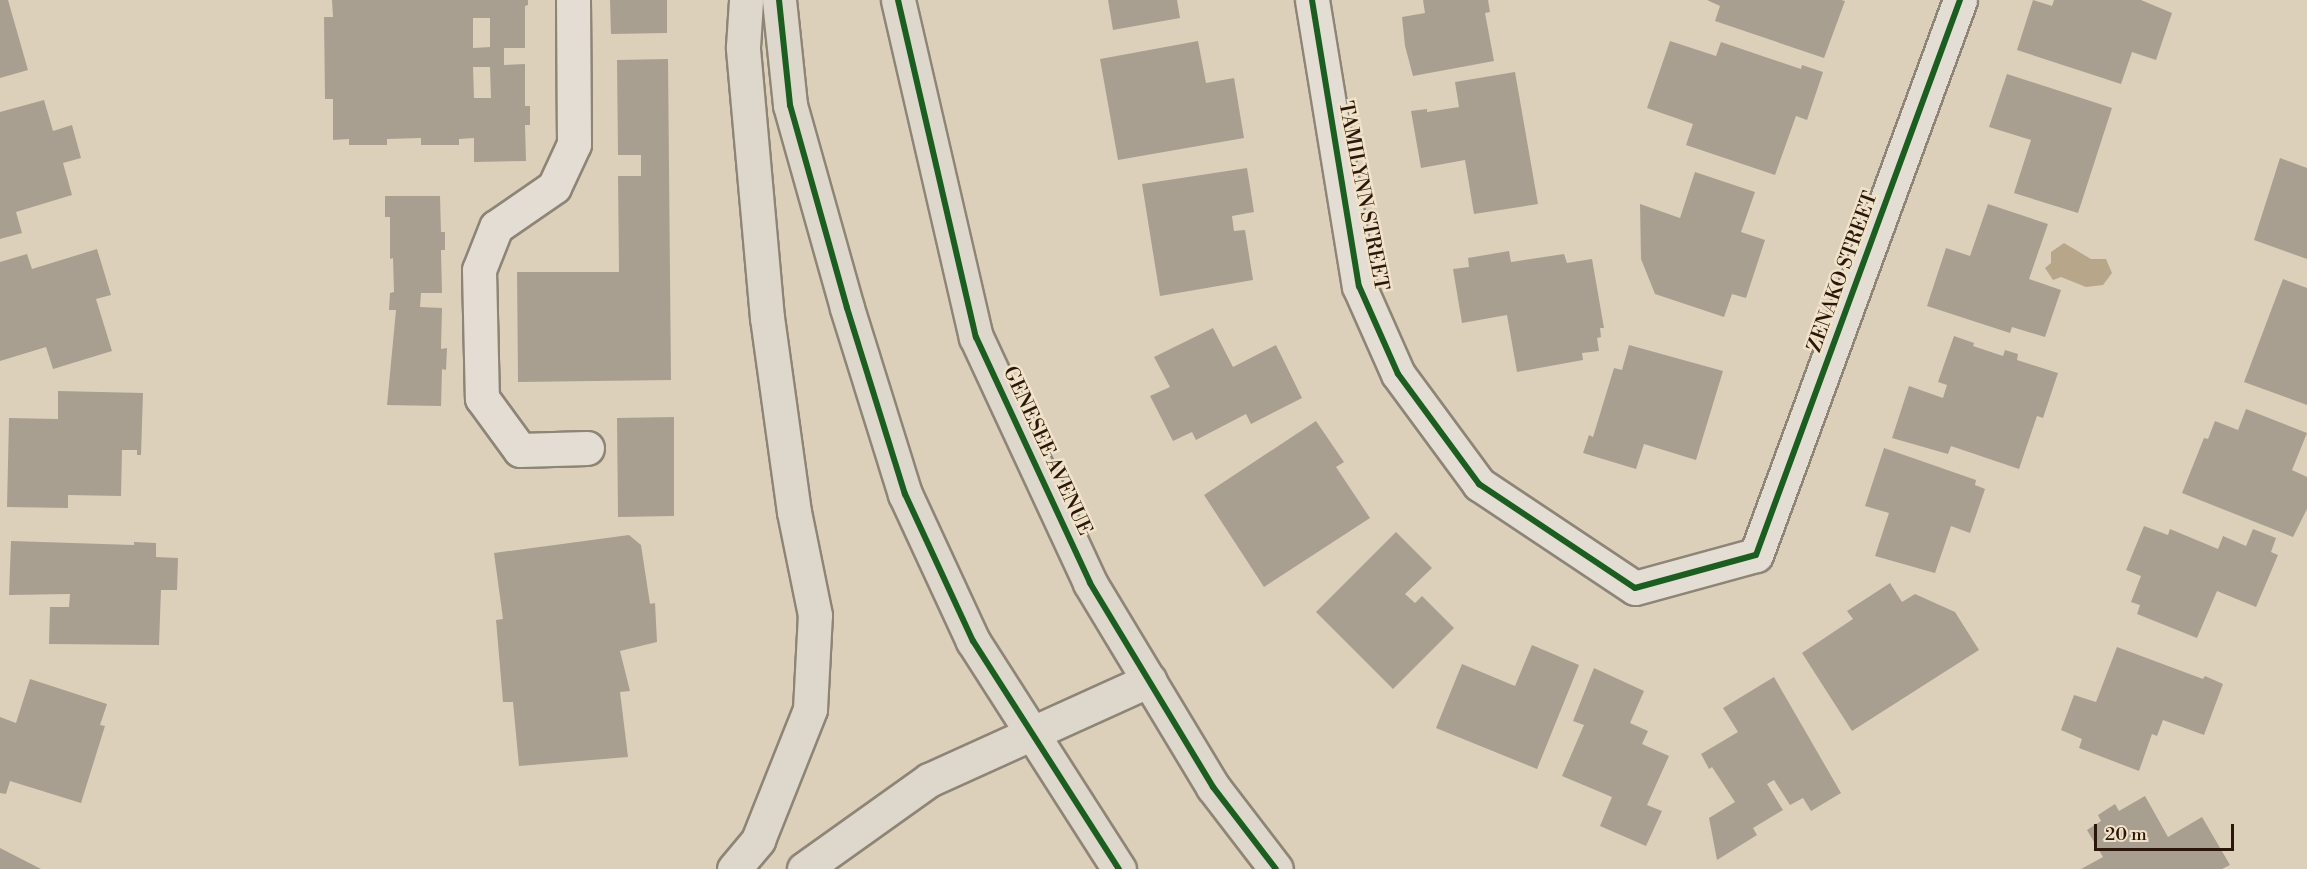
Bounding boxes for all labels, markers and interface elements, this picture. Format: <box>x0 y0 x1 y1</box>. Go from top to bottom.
street label: TAMILYNN STREET <box>1333 99 1393 293</box>
street label: ZENAKO STREET <box>1803 188 1883 356</box>
street label: GENESEE AVENUE <box>997 363 1097 539</box>
scale bar <box>2097 812 2236 850</box>
text: 20 m <box>2105 823 2147 846</box>

